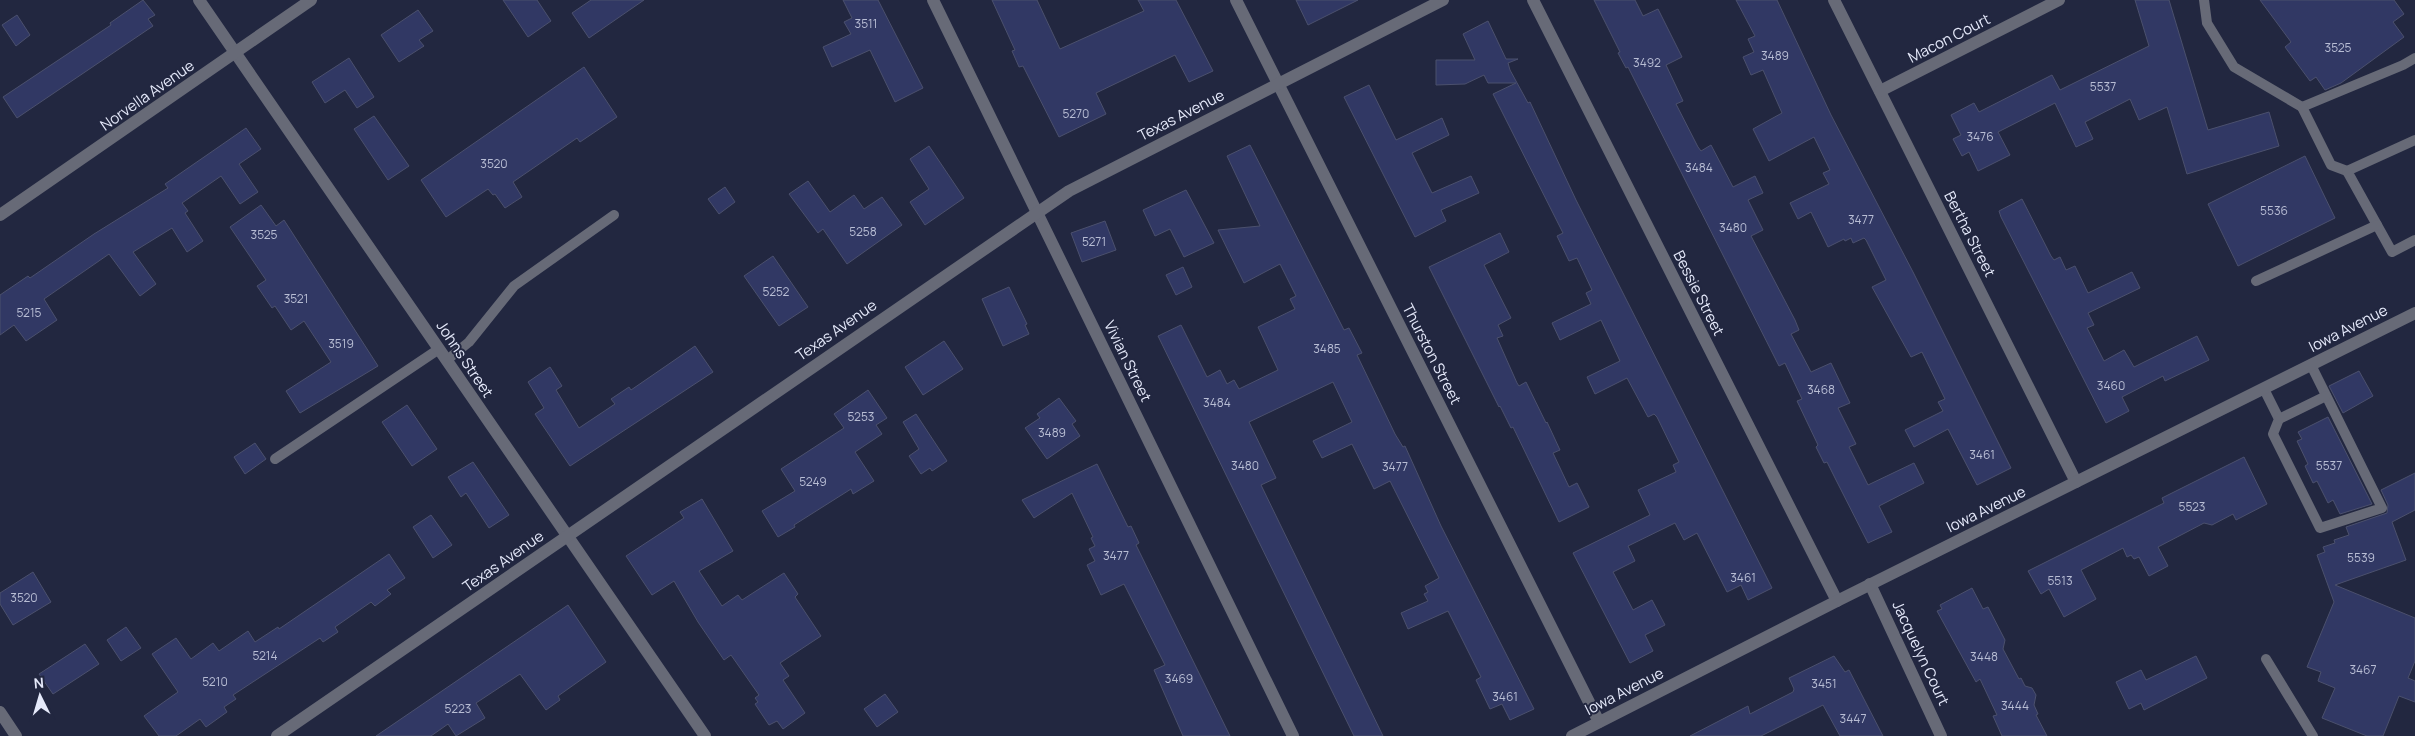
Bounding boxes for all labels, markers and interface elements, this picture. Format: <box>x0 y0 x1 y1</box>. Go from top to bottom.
street label: Macon Court <box>1904 8 1994 68</box>
house number: 3511 <box>855 15 877 32</box>
house number: 3525 <box>2325 39 2352 56</box>
house number: 3489 <box>1761 47 1789 64</box>
house number: 3492 <box>1633 54 1661 71</box>
street label: Norvella Avenue <box>96 55 198 135</box>
house number: 5537 <box>2090 78 2116 95</box>
street label: Texas Avenue <box>1134 84 1228 146</box>
house number: 5270 <box>1063 105 1089 122</box>
house number: 3476 <box>1966 128 1994 145</box>
house number: 3520 <box>480 155 508 172</box>
house number: 3484 <box>1685 159 1713 176</box>
street label: Bertha Street <box>1939 187 2001 281</box>
house number: 5536 <box>2260 202 2288 219</box>
house number: 3477 <box>1848 211 1874 228</box>
house number: 3480 <box>1719 219 1747 236</box>
house number: 5258 <box>849 223 877 240</box>
house number: 3525 <box>251 226 278 243</box>
house number: 5271 <box>1082 233 1106 250</box>
street label: Bessie Street <box>1669 247 1729 339</box>
house number: 5252 <box>763 283 790 300</box>
house number: 3521 <box>284 290 308 307</box>
street label: Texas Avenue <box>791 294 881 366</box>
street label: Iowa Avenue <box>2305 299 2391 357</box>
street label: Thurston Street <box>1398 300 1466 408</box>
house number: 5215 <box>16 304 42 321</box>
street label: Johns Street <box>432 316 498 402</box>
street label: Vivian Street <box>1099 317 1157 405</box>
house number: 3519 <box>328 335 354 352</box>
house number: 3485 <box>1313 340 1341 357</box>
house number: 3460 <box>2097 377 2125 394</box>
house number: 3468 <box>1807 381 1835 398</box>
house number: 3484 <box>1203 394 1231 411</box>
house number: 5253 <box>848 408 875 425</box>
house number: 3489 <box>1038 424 1066 441</box>
house number: 3461 <box>1969 446 1995 463</box>
house number: 3480 <box>1231 457 1259 474</box>
house number: 5537 <box>2316 457 2342 474</box>
house number: 3477 <box>1382 458 1408 475</box>
house number: 5249 <box>799 473 827 490</box>
street label: Iowa Avenue <box>1943 481 2029 537</box>
house number: 5523 <box>2179 498 2206 515</box>
street label: Texas Avenue <box>458 525 548 597</box>
house number: 3477 <box>1103 547 1129 564</box>
house number: 5539 <box>2347 549 2375 566</box>
house number: 3461 <box>1730 569 1756 586</box>
house number: 5513 <box>2047 572 2073 589</box>
house number: 3520 <box>10 589 38 606</box>
street label: Jacquelyn Court <box>1888 597 1954 709</box>
house number: 5214 <box>252 647 278 664</box>
house number: 3448 <box>1970 648 1998 665</box>
house number: 3467 <box>2349 661 2377 678</box>
street label: Iowa Avenue <box>1581 662 1667 720</box>
house number: 3469 <box>1165 670 1193 687</box>
north arrow <box>15 671 65 721</box>
text: N <box>33 673 45 692</box>
house number: 5210 <box>202 673 228 690</box>
house number: 3451 <box>1811 675 1837 692</box>
house number: 3461 <box>1492 688 1518 705</box>
house number: 3444 <box>2001 697 2029 714</box>
house number: 5223 <box>445 700 471 717</box>
house number: 3447 <box>1840 710 1866 727</box>

